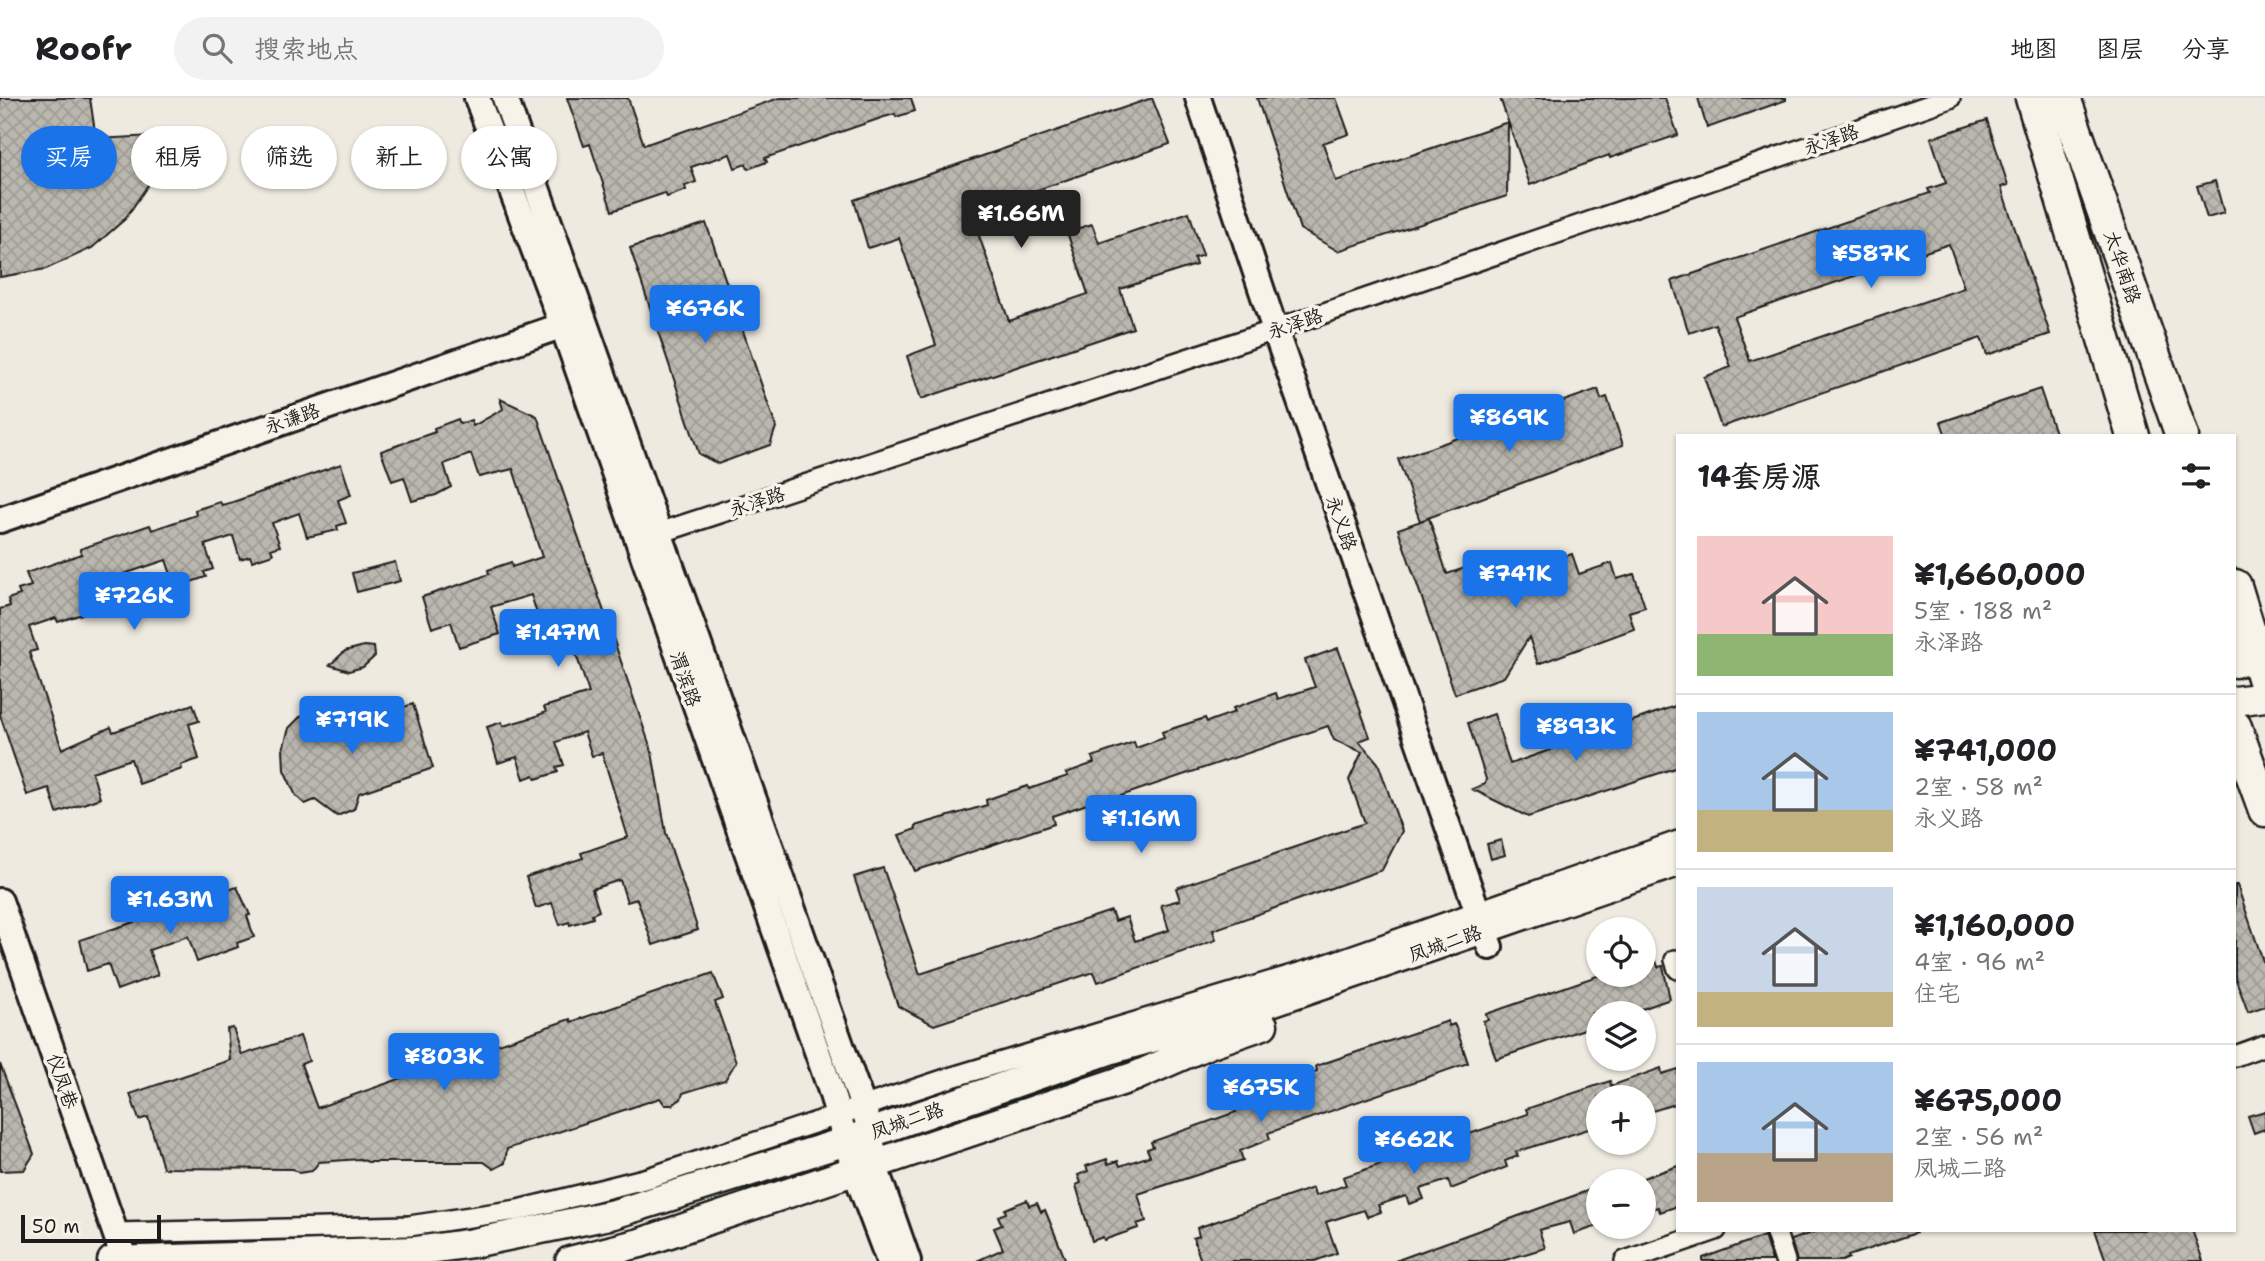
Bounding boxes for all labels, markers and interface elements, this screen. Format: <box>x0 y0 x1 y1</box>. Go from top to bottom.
search box <box>174 17 664 80</box>
text: Roofr <box>35 26 132 71</box>
icon: search <box>198 29 236 67</box>
text: 搜索地点 <box>254 31 358 66</box>
text: 地图 <box>2010 33 2058 65</box>
text: 图层 <box>2096 33 2144 65</box>
text: 分享 <box>2182 33 2230 65</box>
street label: 永泽路 <box>1800 118 1862 161</box>
chip: 买房 <box>21 126 117 189</box>
chip: 租房 <box>131 126 227 189</box>
chip: 筛选 <box>241 126 337 189</box>
chip: 新上 <box>351 126 447 189</box>
chip: 公寓 <box>461 126 557 189</box>
pin: ¥1.66M <box>964 190 1078 250</box>
text: ¥1.66M <box>977 198 1065 228</box>
street label: 太华南路 <box>2098 227 2147 307</box>
pin: ¥587K <box>1822 230 1920 290</box>
text: ¥587K <box>1832 238 1910 268</box>
pin: ¥676K <box>656 286 754 345</box>
text: ¥676K <box>666 293 744 323</box>
street label: 永泽路 <box>1264 302 1326 345</box>
pin: ¥869K <box>1460 394 1558 454</box>
street label: 永谦路 <box>261 397 323 440</box>
text: ¥869K <box>1469 402 1549 432</box>
text: 14套房源 <box>1697 456 1821 497</box>
icon: filters <box>2177 457 2215 495</box>
street label: 永泽路 <box>726 481 788 522</box>
street label: 永义路 <box>1320 492 1363 554</box>
pin: ¥741K <box>1466 550 1564 610</box>
text: ¥1,660,000 <box>1914 554 2086 595</box>
text: ¥741K <box>1479 558 1551 588</box>
icon: home <box>1753 564 1837 648</box>
pin: ¥726K <box>85 573 183 632</box>
text: ¥726K <box>95 580 173 610</box>
text: 5室 · 188 m² <box>1914 596 2052 626</box>
pin: ¥1.47M <box>501 610 615 669</box>
text: ¥1.47M <box>516 617 601 647</box>
text: 永泽路 <box>1914 627 1983 657</box>
street label: 渭滨路 <box>664 648 707 710</box>
pin: ¥719K <box>303 696 401 756</box>
text: ¥719K <box>315 704 389 734</box>
pin: ¥893K <box>1527 704 1625 763</box>
text: ¥893K <box>1536 711 1616 741</box>
text: ¥741,000 <box>1914 730 2057 771</box>
icon: home <box>1753 740 1837 824</box>
text: 2室 · 58 m² <box>1914 772 2043 802</box>
pin: ¥1.16M <box>1084 796 1198 855</box>
text: ¥1.16M <box>1101 803 1181 833</box>
text: 永义路 <box>1914 803 1983 833</box>
pin: ¥1.63M <box>113 876 227 936</box>
text: ¥1.63M <box>127 884 213 914</box>
text: ¥1,160,000 <box>1914 905 2075 946</box>
icon: home <box>1753 915 1837 999</box>
map controls <box>1586 917 1656 1239</box>
button: locate <box>1586 917 1656 987</box>
street label: 凤城二路 <box>1405 919 1485 968</box>
text: 4室 · 96 m² <box>1914 947 2045 977</box>
text: 住宅 <box>1914 978 1960 1008</box>
button: layers <box>1586 1001 1656 1071</box>
pin: ¥803K <box>395 1034 493 1093</box>
text: ¥803K <box>404 1041 484 1071</box>
street label: 仪凤巷 <box>41 1050 84 1112</box>
pin: ¥675K <box>1212 1065 1310 1124</box>
text: ¥675K <box>1223 1072 1299 1102</box>
text: ¥675,000 <box>1914 1080 2062 1121</box>
button: + <box>1586 1085 1656 1155</box>
icon: home <box>1753 1090 1837 1174</box>
street label: 凤城二路 <box>867 1096 947 1145</box>
pin: ¥662K <box>1365 1116 1463 1176</box>
text: 2室 · 56 m² <box>1914 1122 2043 1152</box>
text: ¥662K <box>1374 1124 1454 1154</box>
text: 凤城二路 <box>1914 1153 2006 1183</box>
button: − <box>1586 1169 1656 1239</box>
scale bar <box>21 1212 161 1244</box>
text: 50 m <box>32 1214 80 1239</box>

